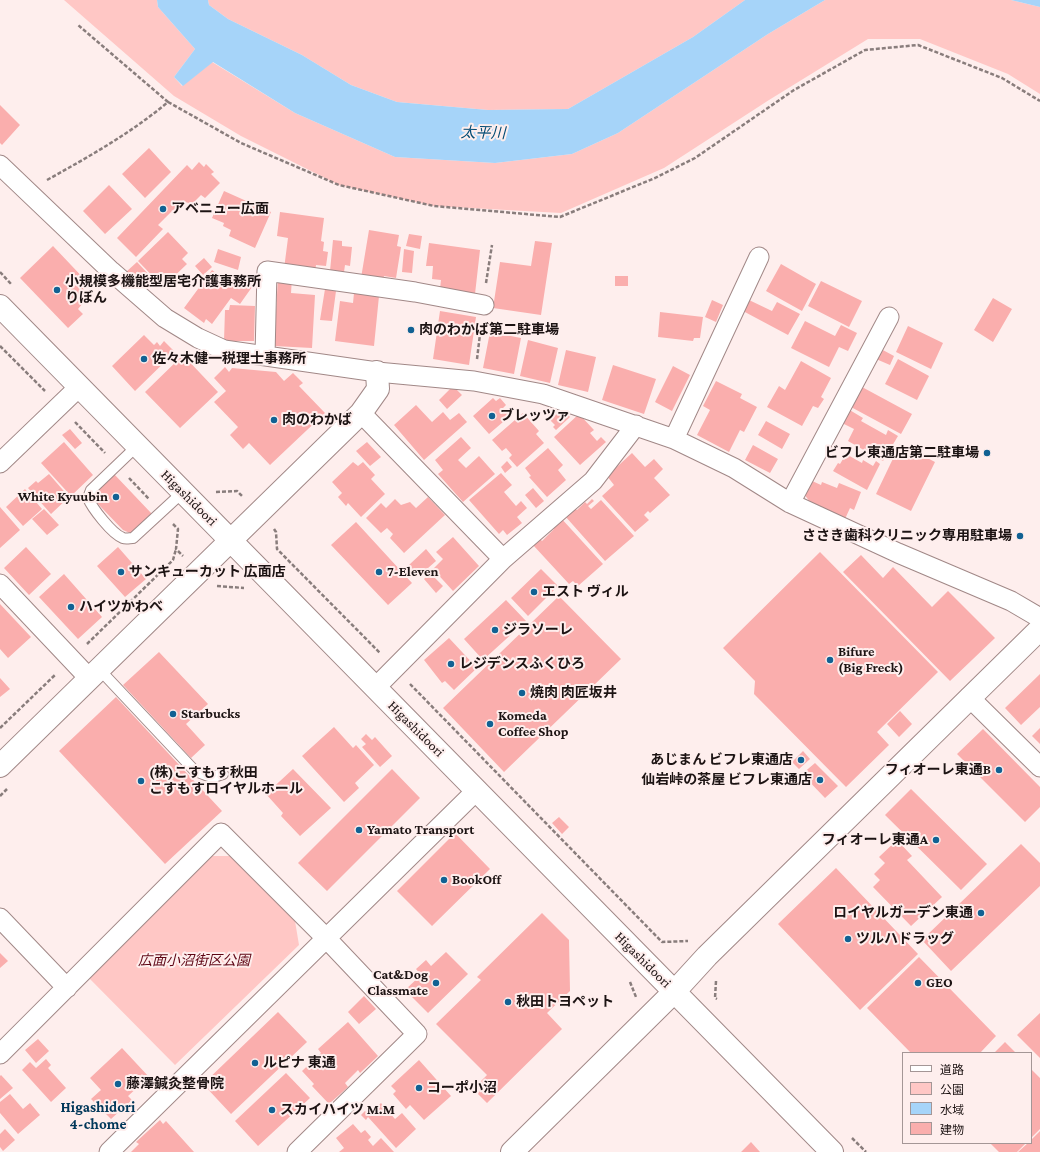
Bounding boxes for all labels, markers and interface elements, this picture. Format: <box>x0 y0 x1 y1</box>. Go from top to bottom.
water label: 太平川 <box>460 124 506 142</box>
place label: アベニュー広面 <box>171 201 269 217</box>
marker: アベニュー広面 <box>158 204 168 214</box>
place label: 小規模多機能型居宅介護事務所 りぼん <box>65 274 261 306</box>
marker: 小規模多機能型居宅介護事務所 りぼん <box>52 285 62 295</box>
place label: 肉のわかば第二駐車場 <box>419 322 559 338</box>
marker: 肉のわかば第二駐車場 <box>406 325 416 335</box>
place label: 佐々木健一税理士事務所 <box>152 351 306 367</box>
marker: 佐々木健一税理士事務所 <box>139 354 149 364</box>
place label: ブレッツァ <box>500 408 570 424</box>
marker: ブレッツァ <box>487 411 497 421</box>
place label: 肉のわかば <box>282 412 352 428</box>
marker: 肉のわかば <box>269 415 279 425</box>
place label: ビフレ東通店第二駐車場 <box>825 445 979 461</box>
marker: ビフレ東通店第二駐車場 <box>982 448 992 458</box>
street label: Higashidoori <box>157 466 221 530</box>
place label: White Kyuubin <box>18 489 108 505</box>
marker: White Kyuubin <box>111 492 121 502</box>
place label: ささき歯科クリニック専用駐車場 <box>802 528 1012 544</box>
marker: ささき歯科クリニック専用駐車場 <box>1015 531 1025 541</box>
place label: サンキューカット 広面店 <box>129 564 286 580</box>
place label: 7-Eleven <box>387 564 438 580</box>
marker: サンキューカット 広面店 <box>116 567 126 577</box>
marker: 7-Eleven <box>374 567 384 577</box>
place label: エスト ヴィル <box>542 584 629 600</box>
marker: エスト ヴィル <box>529 587 539 597</box>
place label: ハイツかわべ <box>79 599 163 615</box>
marker: ハイツかわべ <box>66 602 76 612</box>
place label: ジラソーレ <box>503 622 573 638</box>
marker: ジラソーレ <box>490 625 500 635</box>
place label: Bifure (Big Freck) <box>838 644 903 676</box>
marker: Bifure (Big Freck) <box>825 655 835 665</box>
place label: レジデンスふくひろ <box>459 656 585 672</box>
marker: レジデンスふくひろ <box>446 659 456 669</box>
place label: 焼肉 肉匠坂井 <box>530 685 617 701</box>
marker: 焼肉 肉匠坂井 <box>517 688 527 698</box>
street label: Higashidoori <box>384 697 448 761</box>
place label: Starbucks <box>181 706 240 722</box>
place label: Komeda Coffee Shop <box>498 708 568 740</box>
marker: Starbucks <box>168 709 178 719</box>
marker: Komeda Coffee Shop <box>485 719 495 729</box>
place label: あじまん ビフレ東通店 <box>650 752 793 768</box>
marker: あじまん ビフレ東通店 <box>796 755 806 765</box>
place label: フィオーレ東通B <box>885 762 991 778</box>
place label: (株)こすもす秋田 こすもすロイヤルホール <box>149 765 303 798</box>
marker: フィオーレ東通B <box>994 765 1004 775</box>
place label: 仙岩峠の茶屋 ビフレ東通店 <box>641 772 812 788</box>
marker: 仙岩峠の茶屋 ビフレ東通店 <box>815 775 825 785</box>
marker: (株)こすもす秋田 こすもすロイヤルホール <box>136 776 146 786</box>
place label: Yamato Transport <box>367 822 474 838</box>
marker: Yamato Transport <box>354 825 364 835</box>
place label: フィオーレ東通A <box>822 832 928 848</box>
marker: フィオーレ東通A <box>931 835 941 845</box>
place label: BookOff <box>452 872 501 888</box>
marker: BookOff <box>439 875 449 885</box>
place label: ロイヤルガーデン東通 <box>833 905 973 921</box>
marker: ロイヤルガーデン東通 <box>976 908 986 918</box>
street label: Higashidoori <box>611 928 675 992</box>
place label: ツルハドラッグ <box>856 931 954 947</box>
marker: ツルハドラッグ <box>843 934 853 944</box>
park label: 広面小沼街区公園 <box>138 953 250 969</box>
place label: Cat&Dog Classmate <box>367 967 428 1000</box>
place label: GEO <box>926 975 953 991</box>
marker: Cat&Dog Classmate <box>431 978 441 988</box>
marker: GEO <box>913 978 923 988</box>
place label: 秋田トヨペット <box>516 994 614 1010</box>
marker: 秋田トヨペット <box>503 997 513 1007</box>
legend <box>902 1052 1032 1144</box>
place label: ルピナ 東通 <box>263 1055 336 1071</box>
marker: ルピナ 東通 <box>250 1058 260 1068</box>
text: 道路 <box>940 1063 964 1077</box>
place label: 藤澤鍼灸整骨院 <box>126 1076 224 1092</box>
marker: 藤澤鍼灸整骨院 <box>113 1079 123 1089</box>
place label: コーポ小沼 <box>427 1080 497 1096</box>
marker: コーポ小沼 <box>414 1083 424 1093</box>
text: 公園 <box>940 1083 964 1097</box>
district label: Higashidori 4-chome <box>61 1098 135 1133</box>
place label: スカイハイツ M.M <box>280 1102 395 1118</box>
text: 水域 <box>940 1103 964 1117</box>
marker: スカイハイツ M.M <box>267 1105 277 1115</box>
text: 建物 <box>940 1123 964 1137</box>

